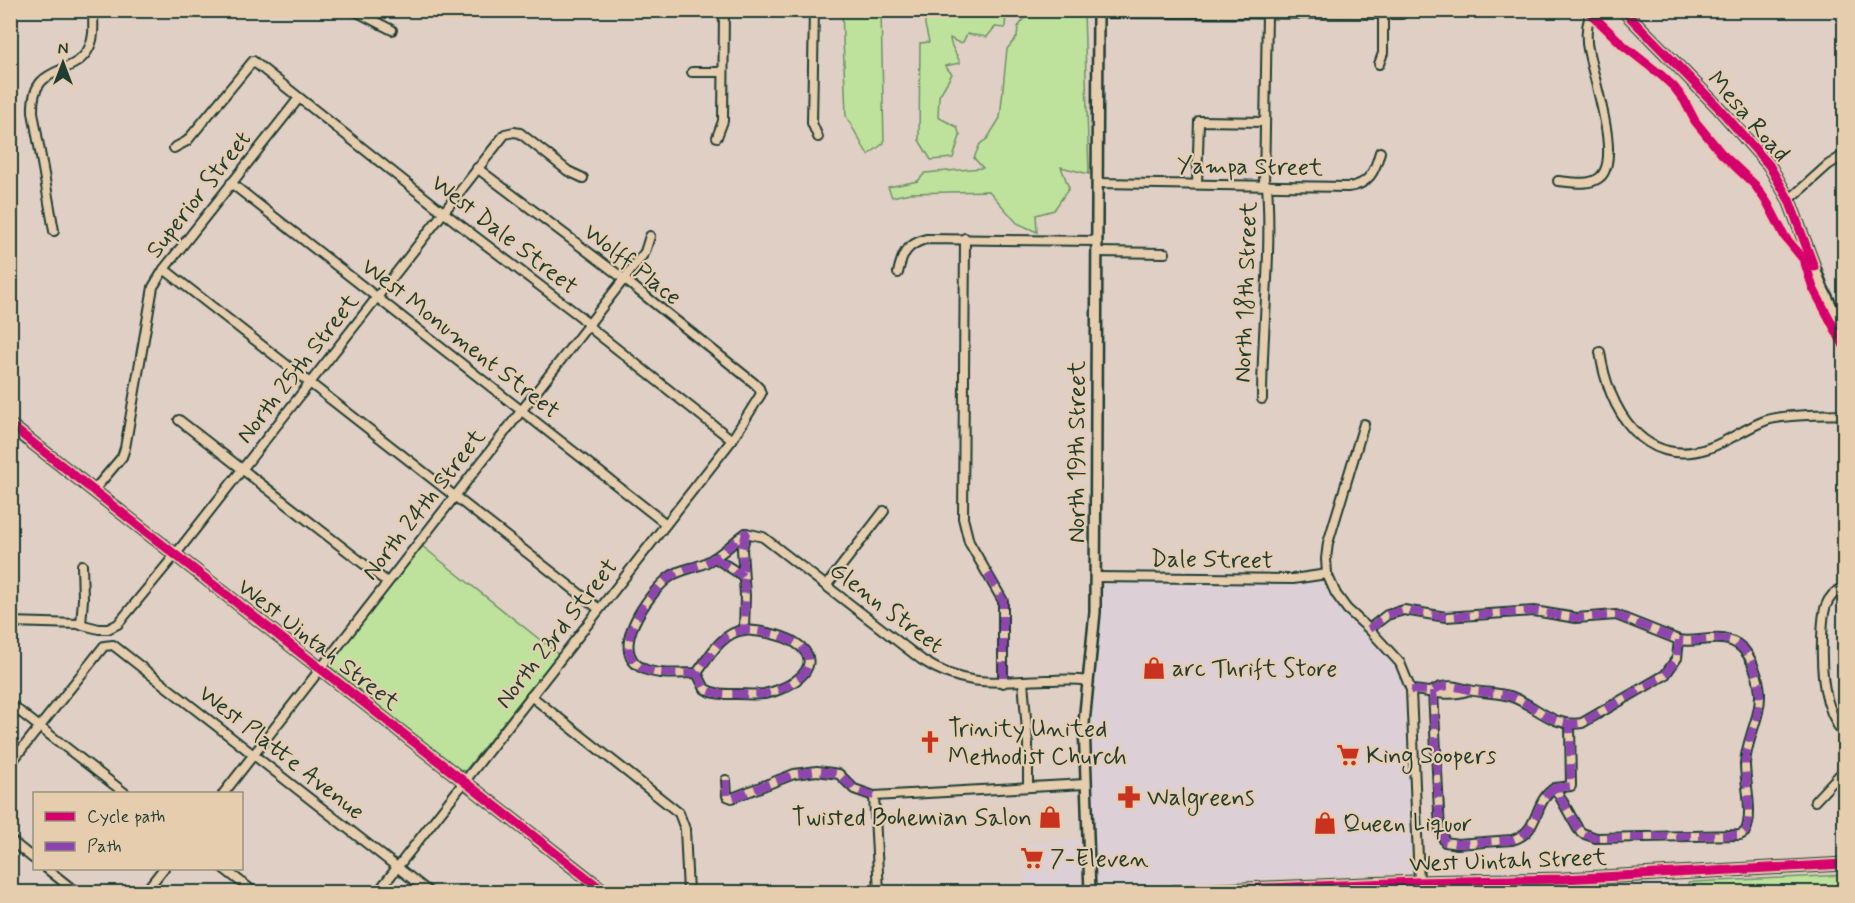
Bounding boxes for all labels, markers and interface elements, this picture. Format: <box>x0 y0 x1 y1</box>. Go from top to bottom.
north arrow <box>33 33 93 93</box>
text: N <box>58 39 68 60</box>
street label: Mesa Road <box>1700 65 1796 169</box>
street label: Superior Street <box>140 125 259 265</box>
street label: Yampa Street <box>1177 151 1323 184</box>
street label: West Dale Street <box>424 168 584 302</box>
street label: North 18th Street <box>1228 201 1265 383</box>
street label: Wolff Place <box>577 217 687 313</box>
street label: West Monument Street <box>354 252 566 426</box>
street label: North 25th Street <box>230 288 366 450</box>
street label: North 19th Street <box>1062 361 1093 543</box>
street label: North 24th Street <box>355 423 493 587</box>
street label: Dale Street <box>1150 544 1274 577</box>
street label: North 23rd Street <box>489 553 625 715</box>
street label: Glenn Street <box>823 555 949 661</box>
street label: West Uintah Street <box>231 572 406 718</box>
place label: arc Thrift Store <box>1172 654 1337 685</box>
shop icon: arc Thrift Store <box>1141 655 1167 681</box>
street label: West Platte Avenue <box>192 679 370 828</box>
place label: Trinity United Methodist Church <box>948 714 1127 773</box>
church icon: Trinity United Methodist Church <box>917 729 943 755</box>
place label: King Soopers <box>1366 741 1497 774</box>
supermarket icon: King Soopers <box>1335 742 1361 768</box>
place label: Walgreens <box>1147 783 1255 816</box>
pharmacy icon: Walgreens <box>1116 784 1142 810</box>
legend <box>33 792 243 870</box>
place label: Twisted Bohemian Salon <box>791 803 1032 834</box>
shop icon: Twisted Bohemian Salon <box>1037 804 1063 830</box>
text: Cycle path <box>87 805 165 829</box>
place label: Queen Liquor <box>1343 809 1472 840</box>
shop icon: Queen Liquor <box>1312 810 1338 836</box>
text: Path <box>87 835 122 859</box>
street label: West Uintah Street <box>1409 843 1607 880</box>
place label: 7-Eleven <box>1050 844 1149 875</box>
supermarket icon: 7-Eleven <box>1019 845 1045 871</box>

